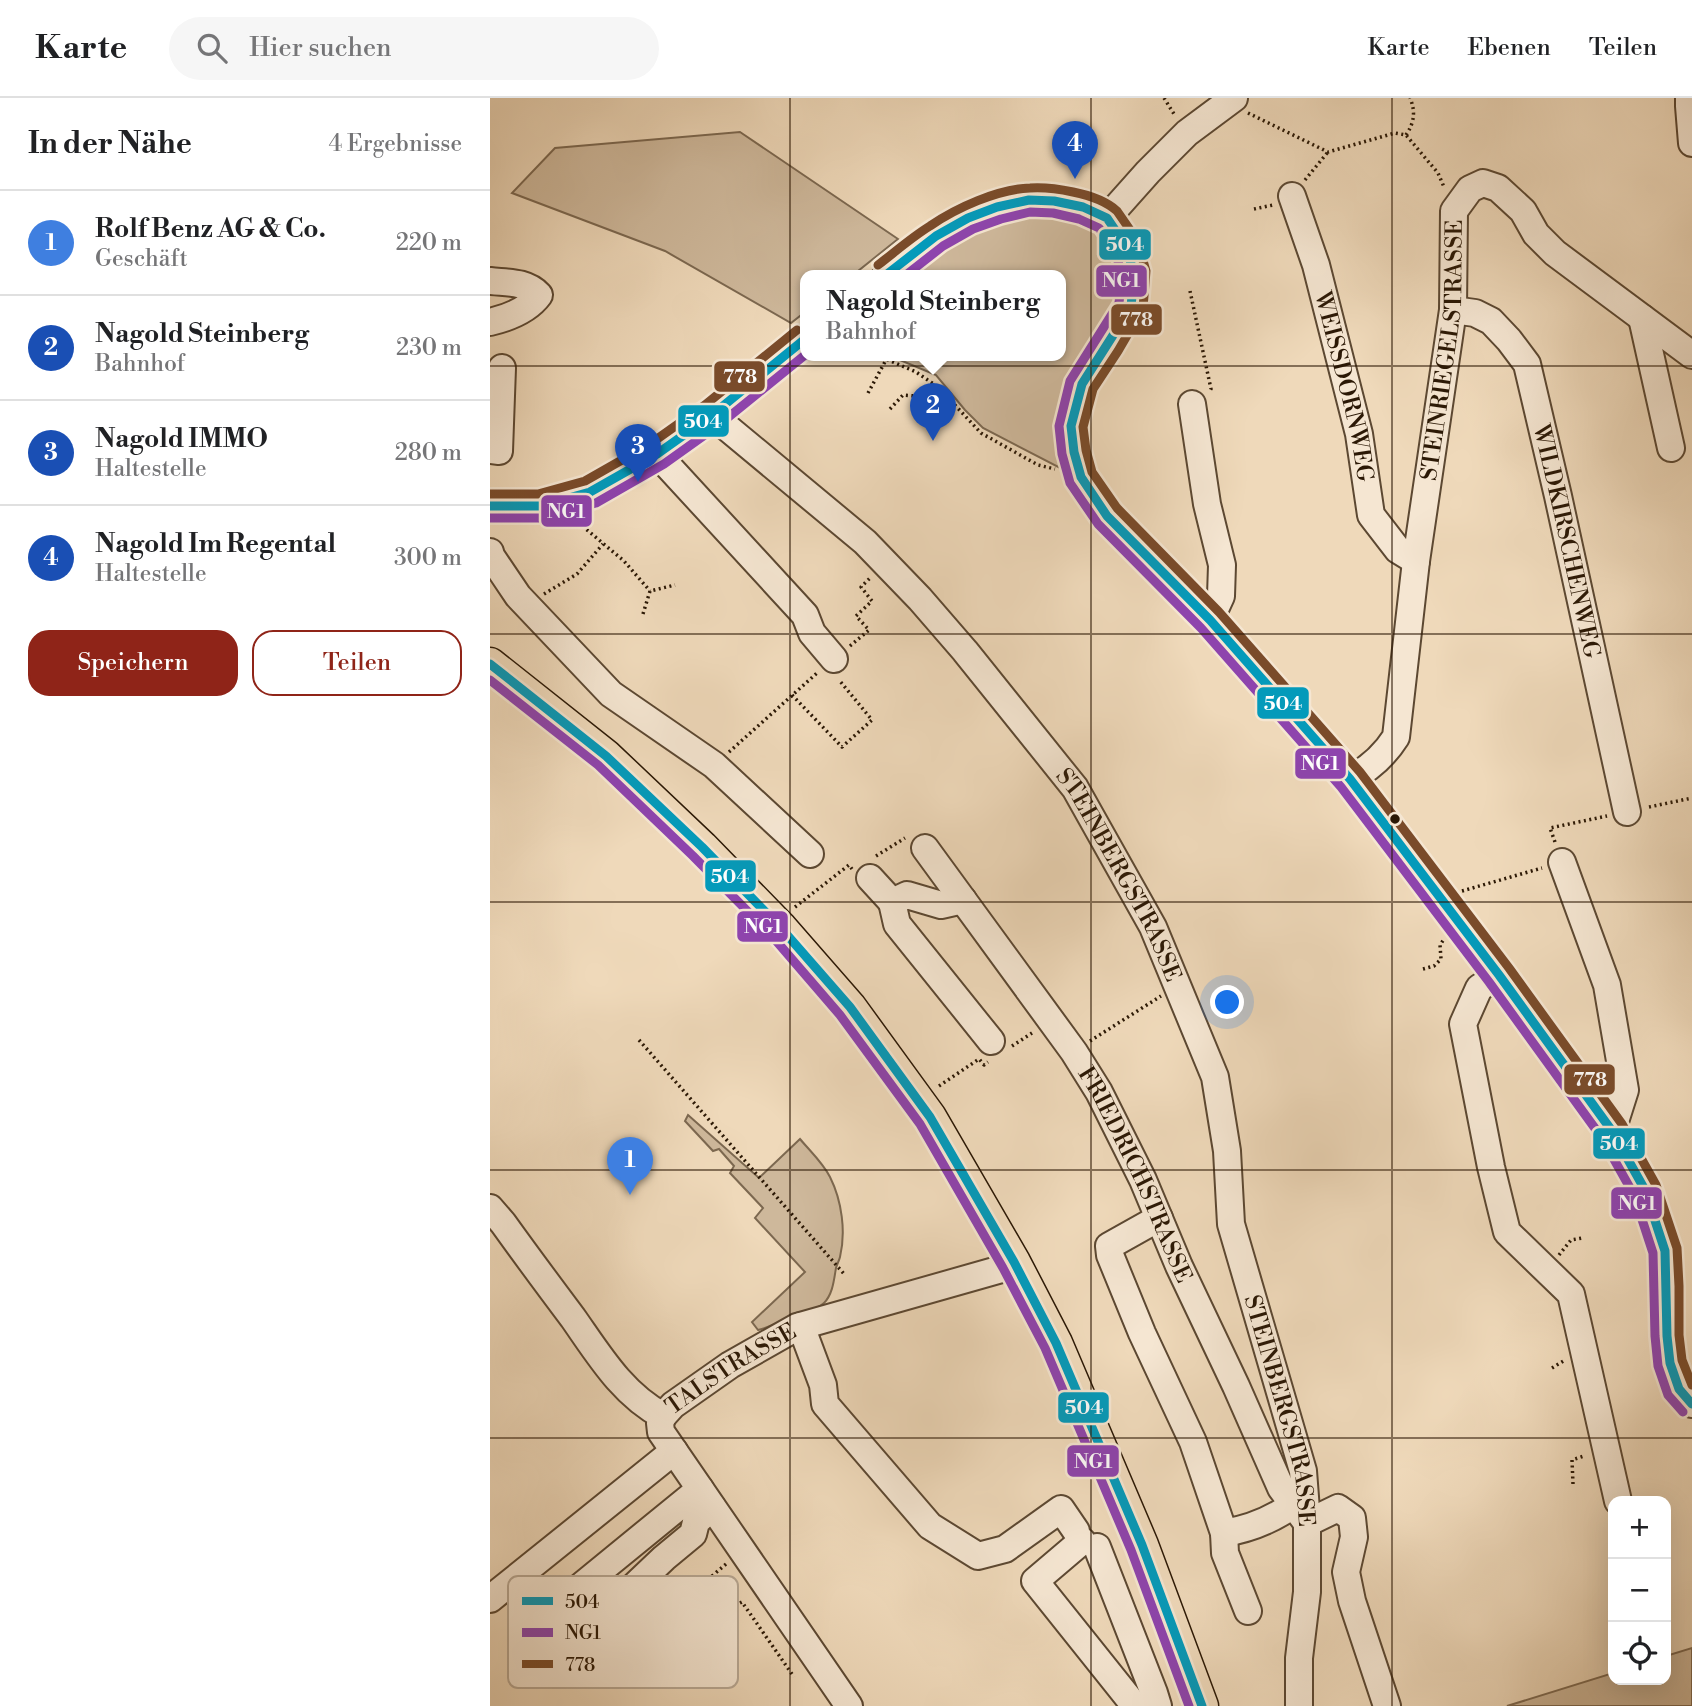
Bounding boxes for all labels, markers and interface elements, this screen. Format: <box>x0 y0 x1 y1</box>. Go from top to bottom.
search box <box>169 17 659 80</box>
text: Karte <box>35 28 127 69</box>
icon: search <box>193 29 231 67</box>
text: Hier suchen <box>249 32 392 64</box>
text: Karte <box>1368 33 1430 63</box>
text: Ebenen <box>1468 33 1551 63</box>
text: Teilen <box>1589 33 1657 63</box>
pin: 4 <box>1052 121 1098 179</box>
text: In der Nähe <box>28 125 192 163</box>
text: 4 Ergebnisse <box>329 130 462 158</box>
text: Rolf Benz AG & Co. <box>95 213 326 245</box>
street label: STEINRIEGELSTRASSE <box>1415 219 1469 482</box>
line badge: 504 <box>1098 228 1152 261</box>
text: 1 <box>45 229 57 257</box>
text: 220 m <box>396 229 462 257</box>
text: 504 <box>1106 233 1144 257</box>
text: Geschäft <box>95 245 188 273</box>
line badge: NG1 <box>1095 264 1148 298</box>
text: NG1 <box>1102 269 1140 293</box>
popup <box>800 270 1066 361</box>
text: Nagold Steinberg <box>826 286 1040 318</box>
street label: WEISSDORNWEG <box>1308 288 1379 484</box>
line badge: 778 <box>1110 303 1163 336</box>
text: 778 <box>1119 308 1153 332</box>
text: Nagold Steinberg <box>95 318 309 350</box>
text: Bahnhof <box>826 318 916 346</box>
text: 2 <box>44 334 58 362</box>
text: 230 m <box>396 334 462 362</box>
text: Bahnhof <box>95 350 185 378</box>
line badge: 778 <box>713 360 766 393</box>
text: 778 <box>723 365 757 389</box>
pin: 2 <box>910 383 956 441</box>
line badge: 504 <box>677 404 730 438</box>
text: 504 <box>684 410 722 434</box>
street label: WILDKIRSCHENWEG <box>1526 421 1606 661</box>
text: Nagold IMMO <box>95 423 268 455</box>
pin: 3 <box>615 424 661 482</box>
text: 3 <box>44 439 58 467</box>
text: 280 m <box>395 439 462 467</box>
text: Haltestelle <box>95 455 207 483</box>
line badge: NG1 <box>540 494 593 528</box>
text: NG1 <box>547 500 585 524</box>
text: Nagold Im Regental <box>95 528 336 560</box>
text: 4 <box>43 544 59 572</box>
text: 300 m <box>394 544 462 572</box>
text: Haltestelle <box>95 560 207 588</box>
button: Speichern <box>28 630 238 696</box>
button: Teilen <box>252 630 462 696</box>
line badge: 504 <box>1256 686 1310 720</box>
text: 504 <box>1264 692 1302 716</box>
line badge: NG1 <box>1294 747 1347 780</box>
text: NG1 <box>1301 752 1339 776</box>
street label: STEINBERGSTRASSE <box>1050 763 1187 986</box>
unlabelled marker <box>1388 812 1402 826</box>
line badge: 504 <box>704 859 757 893</box>
text: 504 <box>711 865 749 889</box>
line badge: NG1 <box>736 910 789 943</box>
text: NG1 <box>744 915 782 939</box>
your location <box>1210 985 1244 1019</box>
street label: FRIEDRICHSTRASSE <box>1072 1062 1198 1287</box>
line badge: 778 <box>1563 1063 1616 1096</box>
text: 778 <box>1573 1068 1607 1092</box>
line badge: 504 <box>1592 1127 1646 1160</box>
text: 504 <box>1600 1132 1638 1156</box>
pin: 1 <box>607 1137 653 1195</box>
line badge: NG1 <box>1610 1186 1663 1220</box>
text: NG1 <box>1618 1192 1656 1216</box>
street label: STEINBERGSTRASSE <box>1237 1292 1320 1528</box>
street label: TALSTRASSE <box>660 1318 801 1421</box>
line badge: 504 <box>1057 1391 1110 1424</box>
text: 504 <box>1065 1396 1103 1420</box>
line badge: NG1 <box>1066 1444 1120 1478</box>
text: NG1 <box>1074 1450 1112 1474</box>
map controls <box>1608 1496 1671 1685</box>
button: + <box>1608 1496 1671 1559</box>
button: − <box>1608 1559 1671 1622</box>
legend <box>508 1576 738 1688</box>
text: 504 <box>565 1590 599 1614</box>
text: NG1 <box>565 1621 601 1645</box>
button: locate <box>1608 1622 1671 1685</box>
text: 778 <box>565 1653 595 1677</box>

